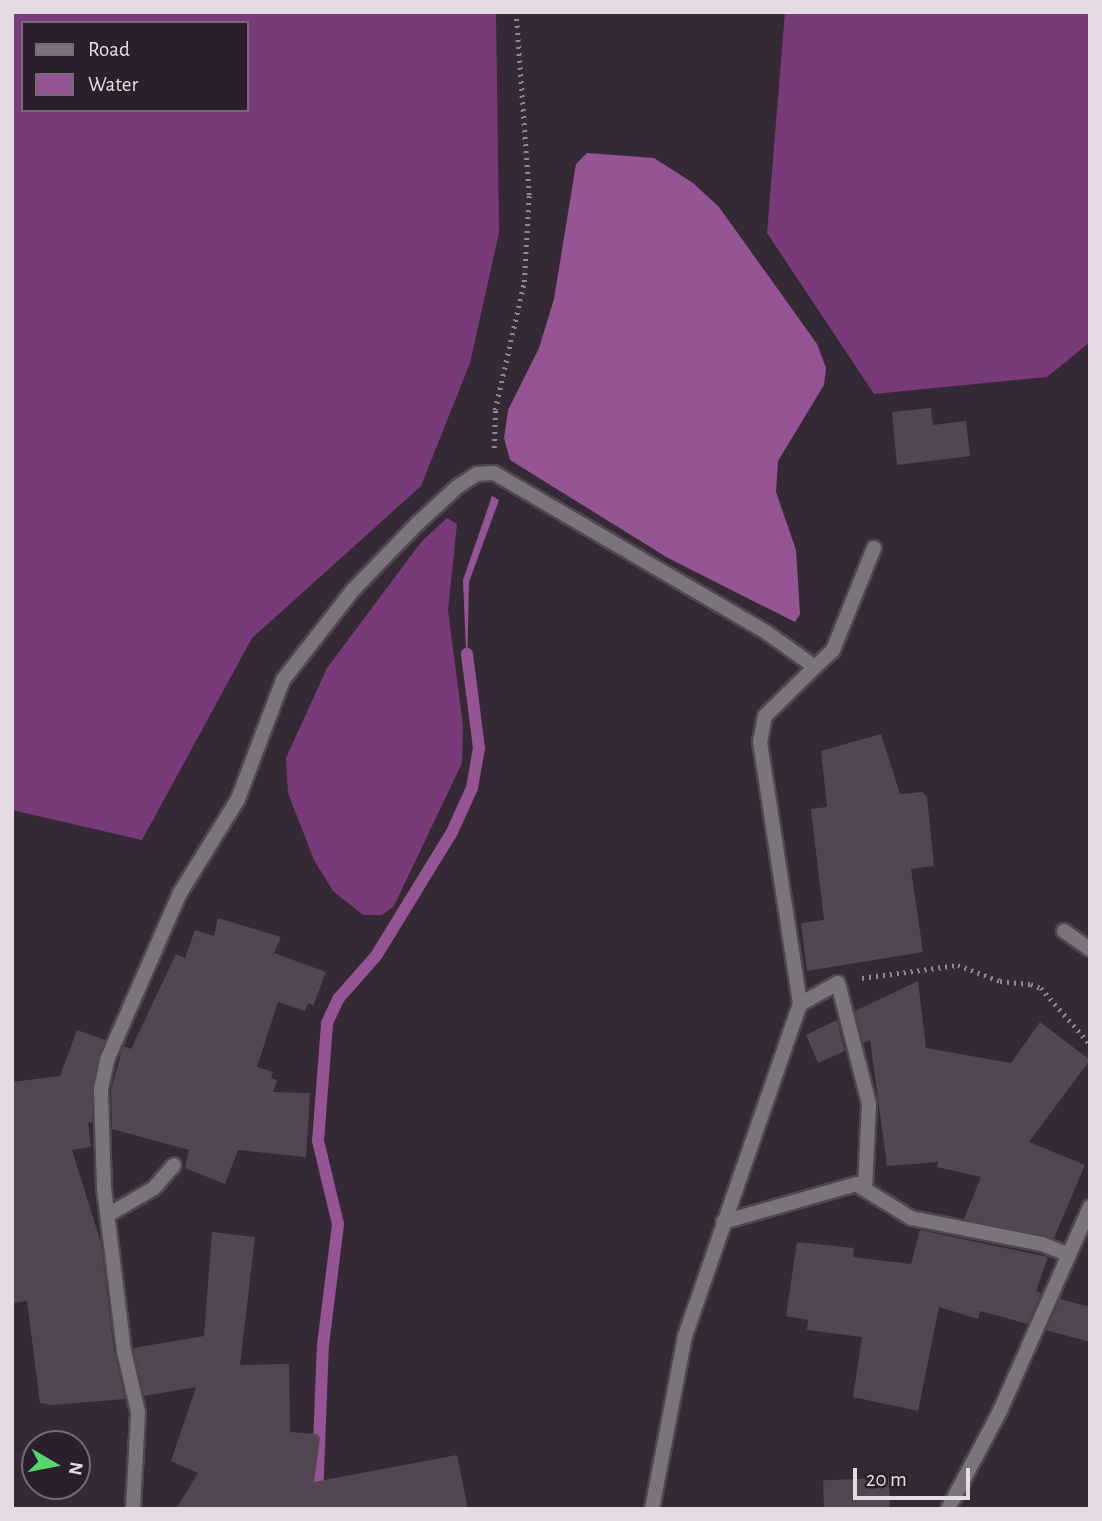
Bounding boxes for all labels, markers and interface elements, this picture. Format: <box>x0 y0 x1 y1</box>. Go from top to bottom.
legend <box>21 21 248 112</box>
text: Road <box>88 39 130 60</box>
text: Water <box>88 74 138 95</box>
north arrow <box>21 1430 91 1500</box>
scale bar <box>857 1454 974 1498</box>
text: N <box>65 1460 86 1477</box>
text: 20 m <box>866 1469 907 1490</box>

